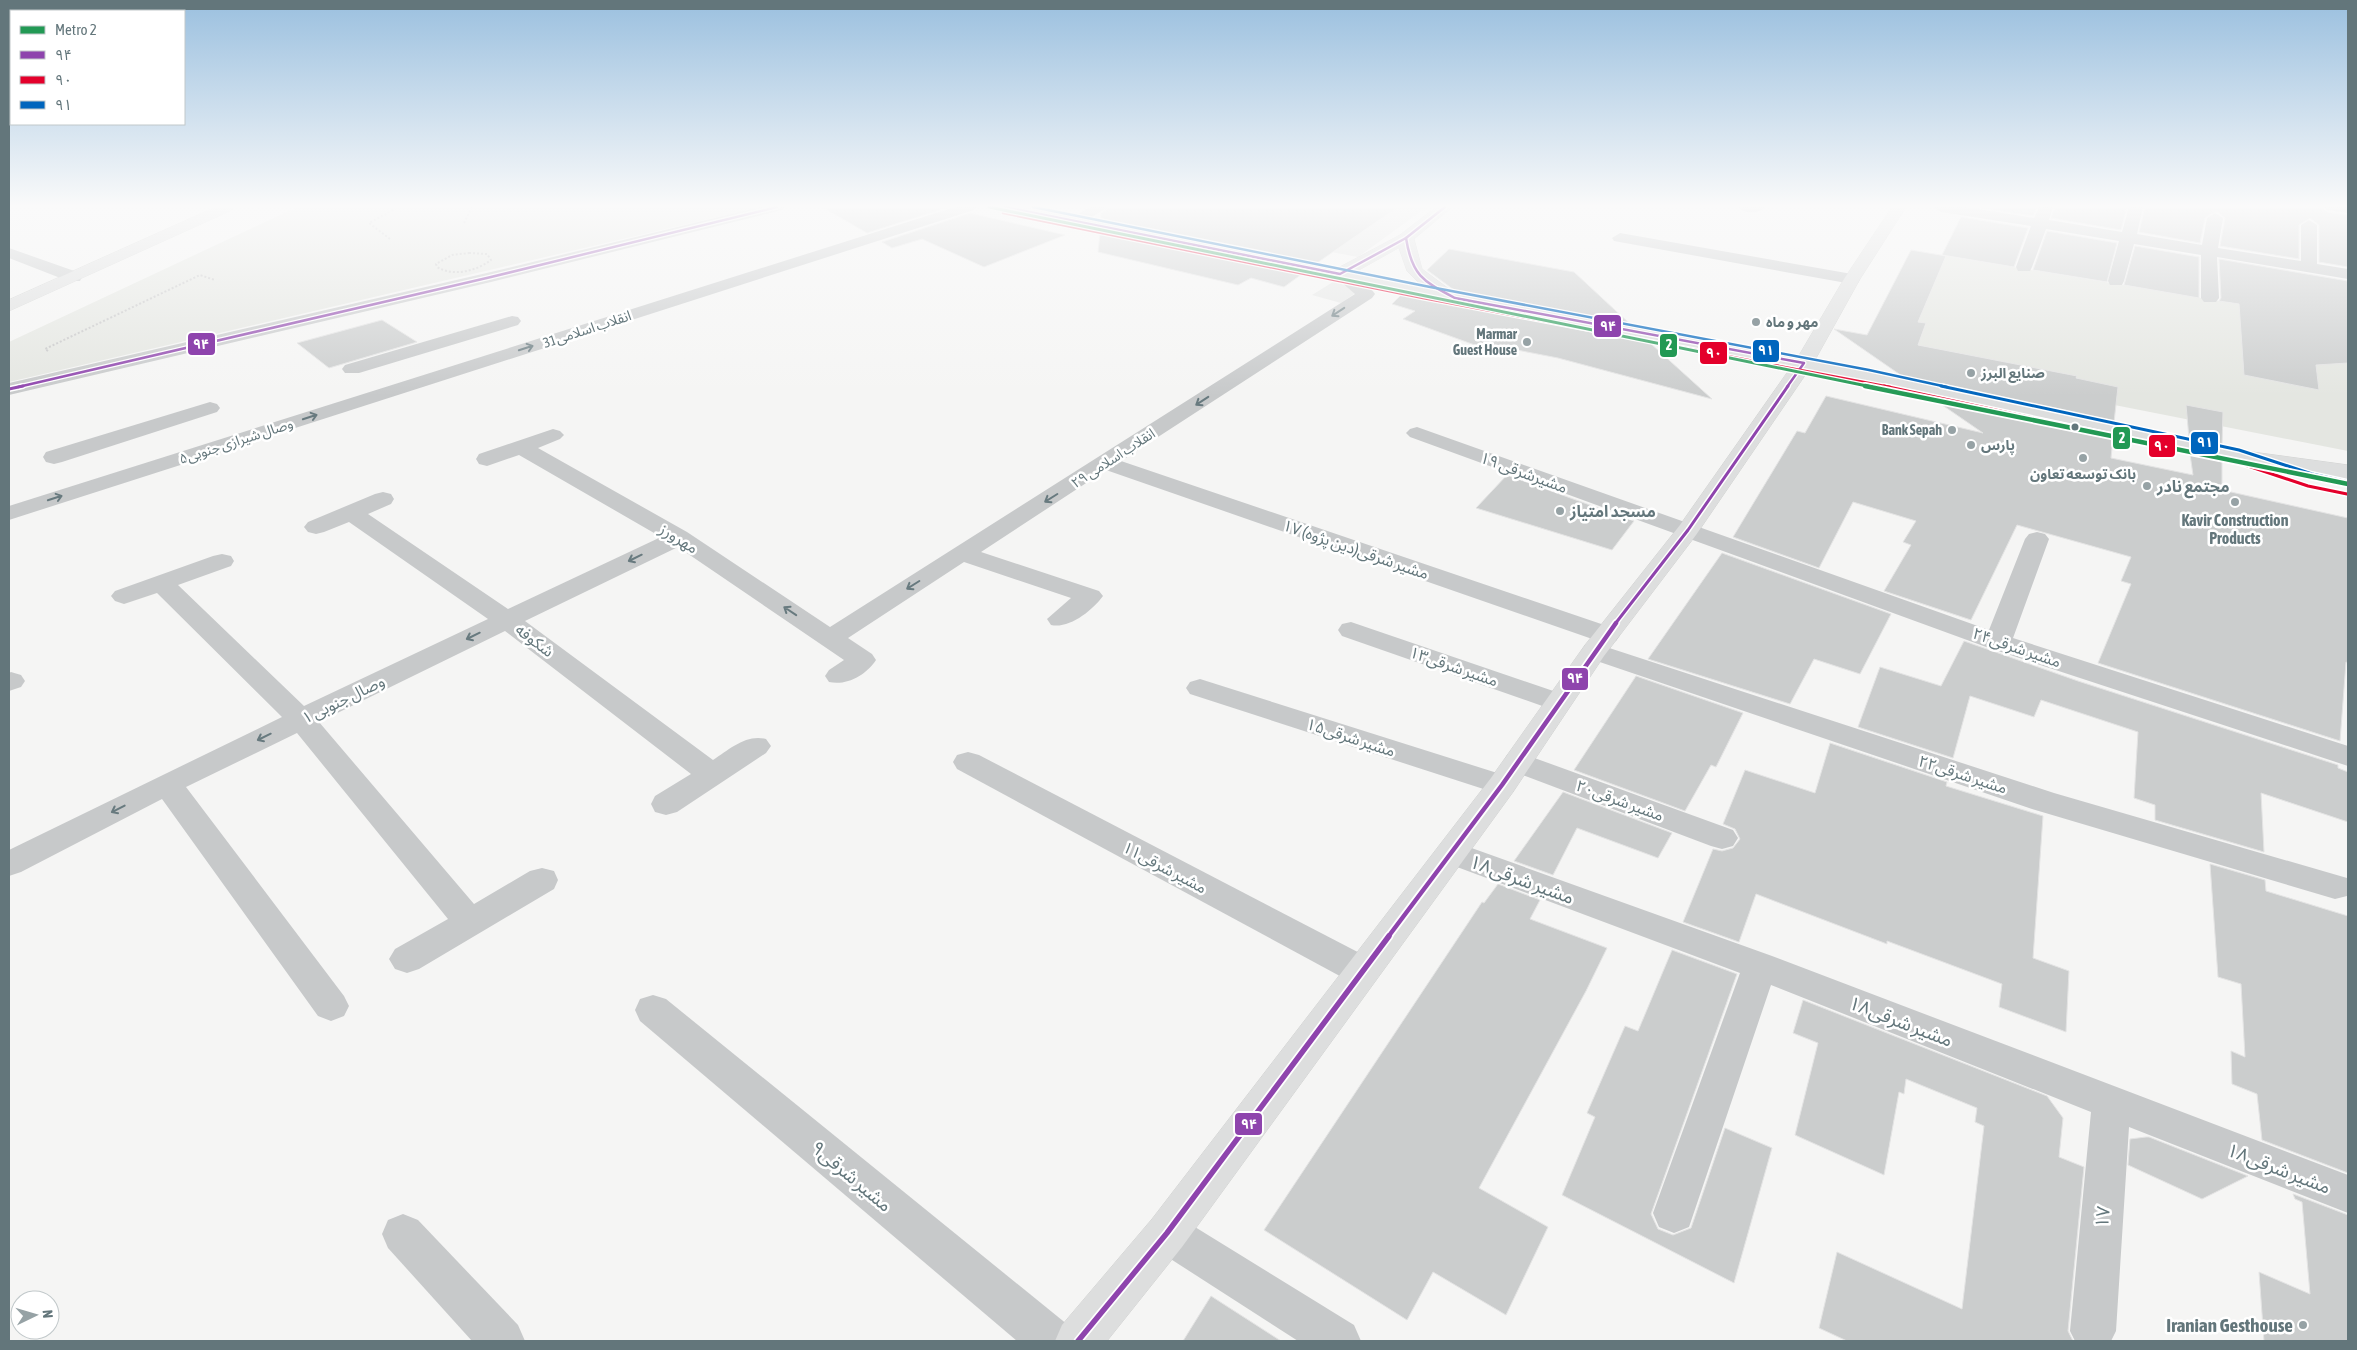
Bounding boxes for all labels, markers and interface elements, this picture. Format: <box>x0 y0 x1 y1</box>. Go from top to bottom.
legend <box>10 10 185 125</box>
text: Metro 2 <box>55 21 97 38</box>
text: ۹۴ <box>55 46 72 63</box>
text: ۹۰ <box>55 71 72 88</box>
text: ۹۱ <box>55 96 72 113</box>
street label: 31انقلاب اسلامی <box>541 307 633 352</box>
one-way arrow <box>1332 308 1346 318</box>
line badge: ۹۴ <box>1593 314 1622 338</box>
place label: مهر و ماه <box>1766 314 1818 331</box>
marker: مهر و ماه <box>1750 316 1762 328</box>
text: ۹۴ <box>1600 318 1616 334</box>
place label: Marmar Guest House <box>1453 326 1518 358</box>
line badge: ۹۴ <box>187 332 216 356</box>
line badge: 2 <box>1659 333 1678 358</box>
text: ۹۴ <box>193 336 209 352</box>
marker: Marmar Guest House <box>1521 336 1533 348</box>
text: 2 <box>1666 337 1673 353</box>
line badge: ۹۱ <box>1752 339 1780 363</box>
line badge: ۹۰ <box>1699 341 1728 365</box>
text: ۹۱ <box>1758 342 1774 358</box>
one-way arrow <box>518 343 533 352</box>
text: ۹۰ <box>1706 345 1722 361</box>
place label: صنایع البرز <box>1980 365 2045 383</box>
marker: صنایع البرز <box>1965 367 1977 379</box>
one-way arrow <box>1195 395 1209 406</box>
one-way arrow <box>302 412 317 421</box>
street label: ۵وصال شیرازی جنوبی <box>177 415 295 468</box>
place label: Bank Sepah <box>1882 422 1942 438</box>
unlabelled marker <box>2070 422 2080 432</box>
marker: Bank Sepah <box>1946 424 1958 436</box>
street label: انقلاب اسلامی ۲۹ <box>1068 425 1158 492</box>
line badge: 2 <box>2112 426 2131 450</box>
text: 2 <box>2119 430 2126 446</box>
line badge: ۹۱ <box>2190 431 2219 455</box>
line badge: ۹۰ <box>2148 434 2176 458</box>
text: ۹۱ <box>2197 434 2213 450</box>
place label: پارس <box>1981 437 2015 455</box>
text: ۹۰ <box>2154 438 2170 454</box>
marker: پارس <box>1965 439 1977 451</box>
street label: مشیرشرقی ۱۹ <box>1478 448 1570 497</box>
marker: بانک توسعه تعاون <box>2077 452 2089 464</box>
place label: بانک توسعه تعاون <box>2030 466 2136 482</box>
place label: مجتمع نادر <box>2156 477 2230 499</box>
marker: مجتمع نادر <box>2141 480 2153 492</box>
one-way arrow <box>47 493 63 503</box>
one-way arrow <box>1044 493 1058 503</box>
marker: Kavir Construction Products <box>2229 496 2241 508</box>
place label: مسجد امتیاز <box>1569 502 1656 521</box>
marker: مسجد امتیاز <box>1554 505 1566 517</box>
place label: Kavir Construction Products <box>2182 511 2289 547</box>
street label: ۱۷ مشیر شرقی(دین پژوه) <box>1280 516 1431 584</box>
street label: مهرورز <box>655 519 701 558</box>
one-way arrow <box>628 554 643 563</box>
one-way arrow <box>907 580 921 590</box>
one-way arrow <box>783 605 797 616</box>
street label: شکوفه <box>512 620 558 661</box>
street label: مشیر شرقی۲۴ <box>1970 623 2063 671</box>
one-way arrow <box>466 632 481 641</box>
street label: ۱۳مشیر شرقی <box>1407 642 1500 690</box>
line badge: ۹۴ <box>1561 667 1589 691</box>
text: ۹۴ <box>1567 670 1583 686</box>
street label: وصال جنوبی ۱ <box>299 671 388 728</box>
street label: مشیر شرقی۱۵ <box>1304 714 1398 761</box>
one-way arrow <box>257 733 272 742</box>
street label: مشیر شرقی۲۲ <box>1916 751 2010 798</box>
street label: مشیر شرقی۲۰ <box>1573 776 1666 825</box>
one-way arrow <box>111 805 126 814</box>
street label: مشیر شرقی۱۱ <box>1120 837 1210 897</box>
street label: مشیر شرقی۱۸ <box>1466 850 1577 909</box>
street label: مشیر شرقی۱۸ <box>1846 991 1956 1052</box>
line badge: ۹۴ <box>1234 1112 1263 1136</box>
text: ۹۴ <box>1241 1116 1257 1132</box>
street label: مشیر شرقی۹ <box>807 1136 897 1217</box>
street label: مشیر شرقی۱۸ <box>2224 1138 2334 1199</box>
street label: ۱۷ <box>2090 1205 2114 1229</box>
north arrow <box>10 1290 60 1340</box>
text: N <box>40 1309 56 1319</box>
place label: Iranian Gesthouse <box>2166 1314 2293 1336</box>
marker: Iranian Gesthouse <box>2297 1319 2309 1331</box>

